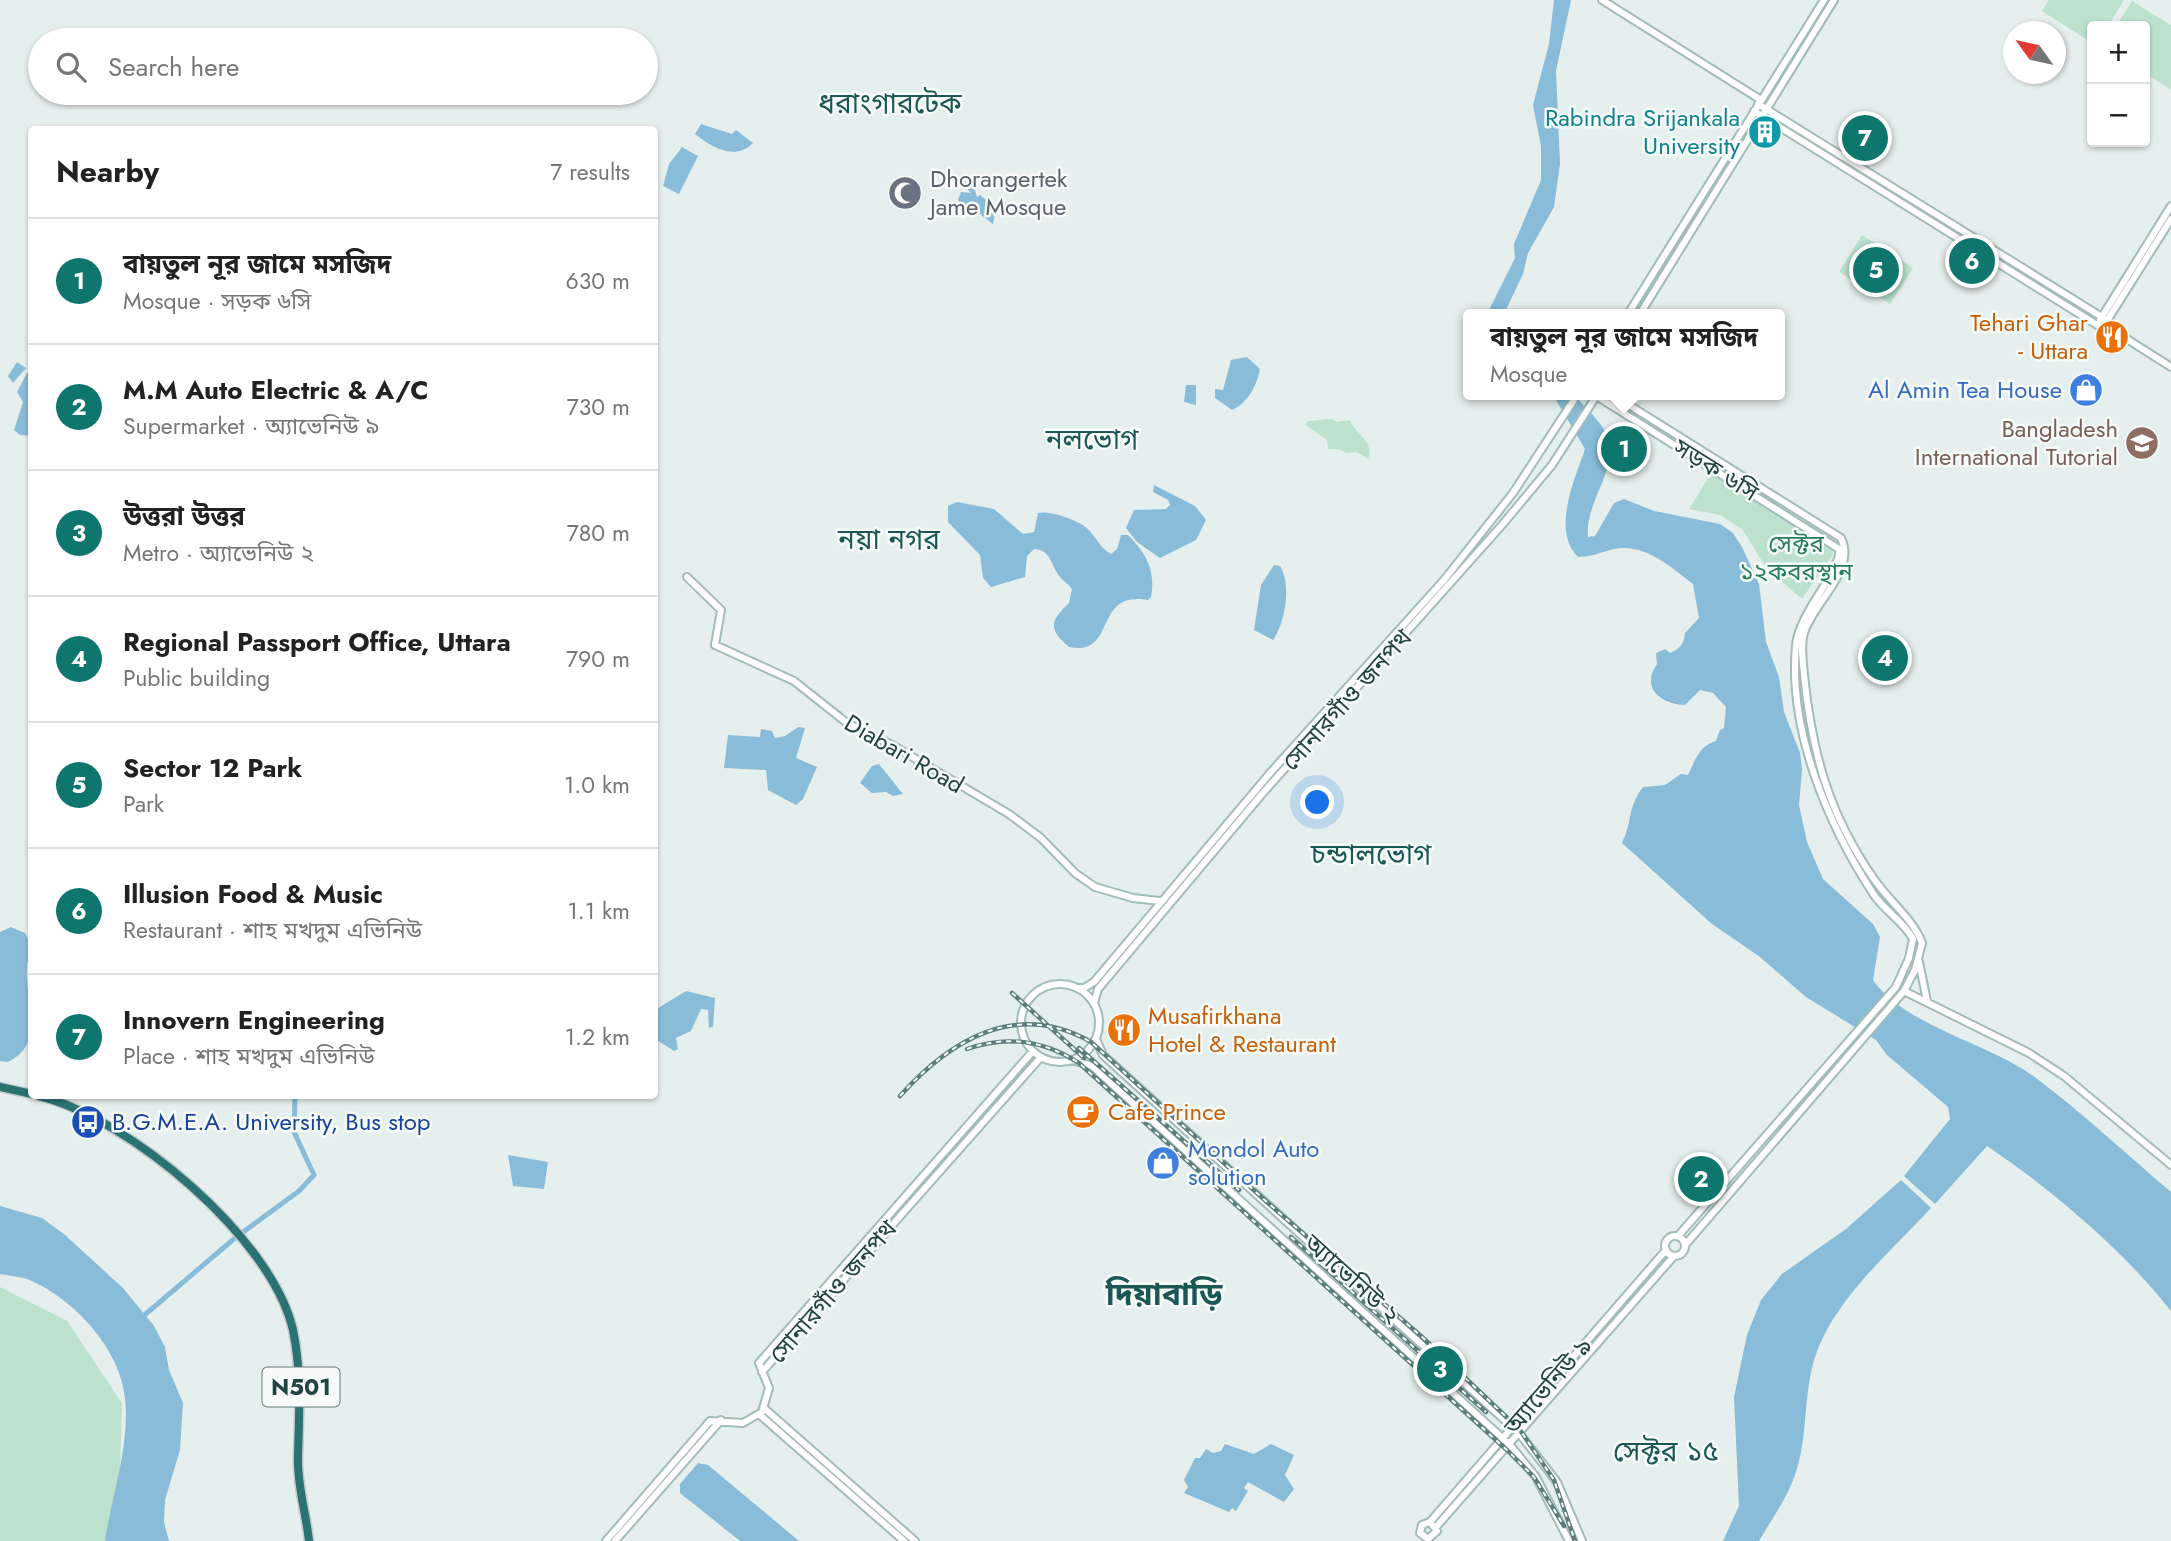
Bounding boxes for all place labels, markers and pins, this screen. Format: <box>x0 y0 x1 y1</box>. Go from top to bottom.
place label: Rabindra Srijankala University <box>1545 100 1740 163</box>
pin: 7 <box>1842 112 1888 164</box>
building icon: Rabindra Srijankala University <box>1746 113 1784 151</box>
place label: Dhorangertek Jame Mosque <box>927 161 1068 224</box>
mosque icon: Dhorangertek Jame Mosque <box>886 174 924 212</box>
pin: 6 <box>1949 235 1995 287</box>
pin: 5 <box>1853 244 1899 296</box>
place label: Tehari Ghar - Uttara <box>1970 305 2089 368</box>
restaurant icon: Tehari Ghar - Uttara <box>2093 318 2131 356</box>
shop icon: Al Amin Tea House <box>2067 371 2105 409</box>
place label: Al Amin Tea House <box>1868 372 2062 407</box>
place label: Bangladesh International Tutorial <box>1915 411 2118 474</box>
pin: 1 <box>1601 423 1647 475</box>
school or university icon: Bangladesh International Tutorial <box>2123 424 2161 462</box>
pin: 4 <box>1862 632 1908 684</box>
place label: Musafirkhana Hotel & Restaurant <box>1148 998 1336 1061</box>
restaurant icon: Musafirkhana Hotel & Restaurant <box>1105 1011 1143 1049</box>
cafe icon: Cafe Prince <box>1064 1093 1102 1131</box>
place label: Cafe Prince <box>1108 1094 1226 1129</box>
bus stop icon: B.G.M.E.A. University, Bus stop <box>69 1103 107 1141</box>
place label: B.G.M.E.A. University, Bus stop <box>112 1104 430 1139</box>
place label: Mondol Auto solution <box>1188 1131 1319 1194</box>
shop icon: Mondol Auto solution <box>1144 1144 1182 1182</box>
pin: 2 <box>1678 1153 1724 1205</box>
pin: 3 <box>1417 1343 1463 1395</box>

